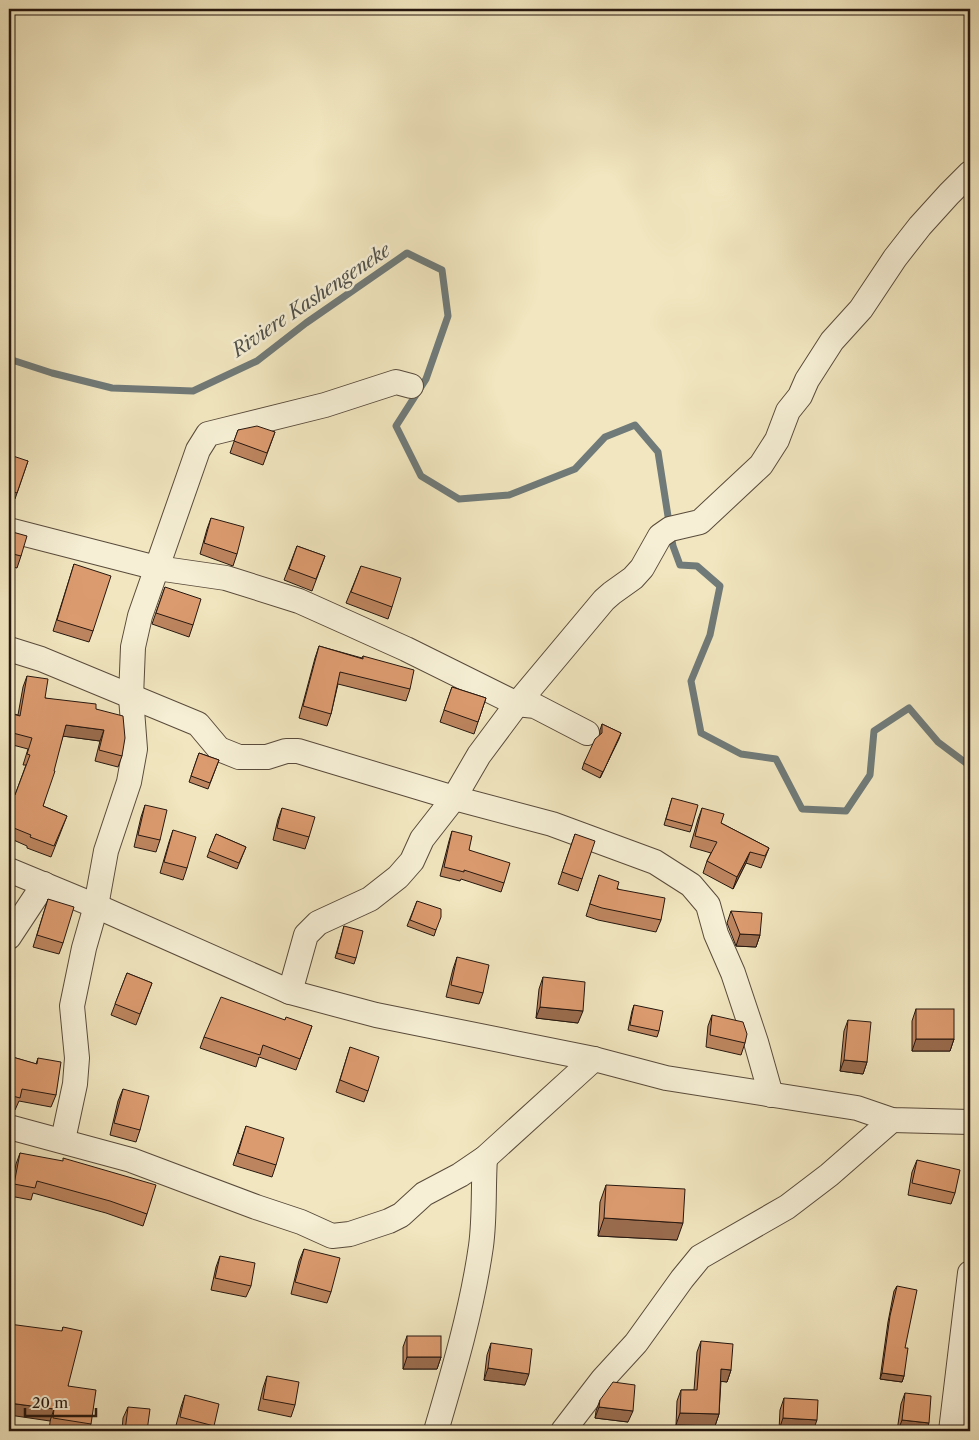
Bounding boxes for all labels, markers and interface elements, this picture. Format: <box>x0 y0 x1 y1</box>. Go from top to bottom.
water label: Riviere Kashengeneke <box>226 238 395 363</box>
scale bar <box>25 1385 96 1417</box>
text: 20 m <box>32 1393 68 1412</box>

